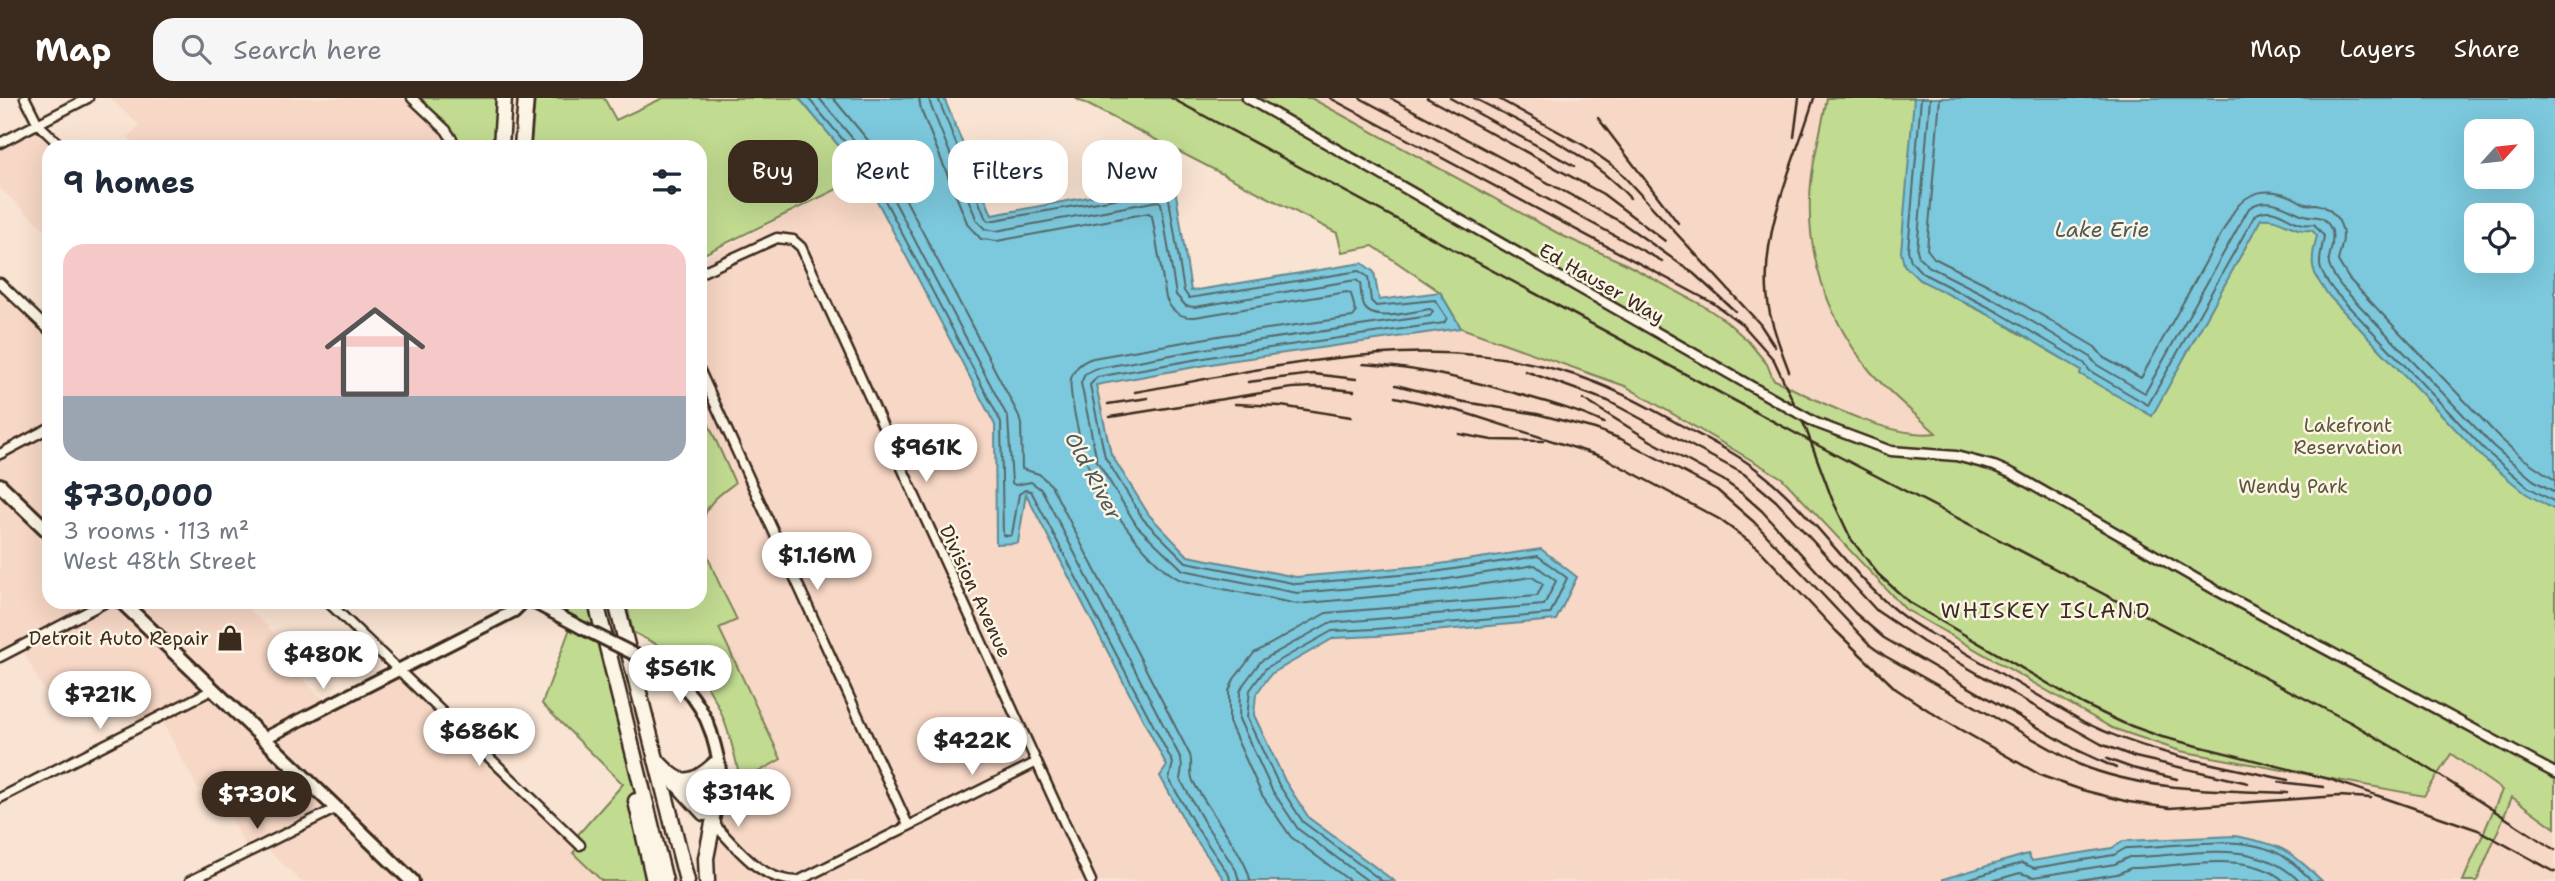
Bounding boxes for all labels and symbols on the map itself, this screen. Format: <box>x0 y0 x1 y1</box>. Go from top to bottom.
north arrow <box>2464 119 2534 189</box>
water label: Lake Erie <box>2055 216 2149 244</box>
street label: Ed Hauser Way <box>1535 237 1669 329</box>
park label: Lakefront Reservation <box>2294 413 2402 460</box>
pin: $961K <box>877 424 975 484</box>
water label: Old River <box>1058 427 1128 526</box>
park label: Wendy Park <box>2238 474 2348 499</box>
street label: Division Avenue <box>934 521 1017 662</box>
pin: $1.16M <box>760 532 874 592</box>
district label: WHISKEY ISLAND <box>1941 597 2151 625</box>
shop icon: Detroit Auto Repair <box>215 623 245 653</box>
place label: Detroit Auto Repair <box>29 626 209 651</box>
pin: $480K <box>274 632 372 691</box>
pin: $561K <box>631 646 729 705</box>
pin: $721K <box>51 672 149 731</box>
pin: $686K <box>430 708 528 768</box>
pin: $422K <box>923 718 1021 777</box>
pin: $314K <box>689 770 787 829</box>
pin: $730K <box>208 772 306 831</box>

